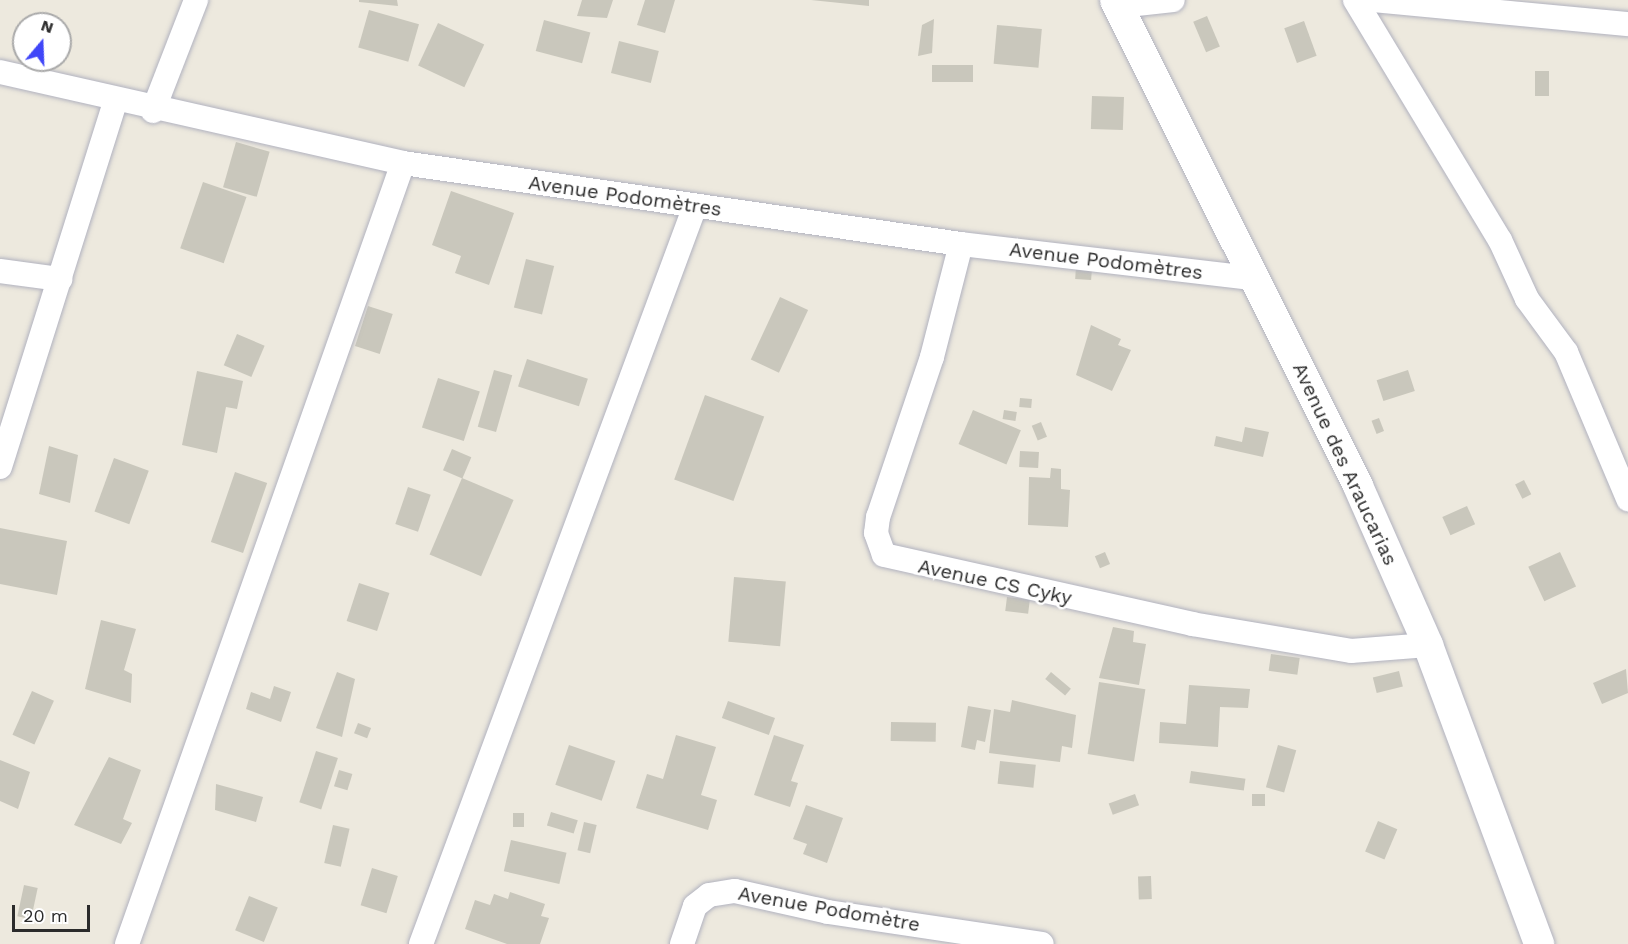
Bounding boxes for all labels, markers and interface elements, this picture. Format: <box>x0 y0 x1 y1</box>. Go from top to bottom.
north arrow <box>12 12 72 72</box>
text: N <box>39 15 56 37</box>
street label: Avenue Podomètres <box>527 171 723 221</box>
street label: Avenue Podomètres <box>1008 237 1204 285</box>
street label: Avenue des Araucarias <box>1287 359 1403 569</box>
street label: Avenue CS Cyky <box>916 554 1074 610</box>
street label: Avenue Podomètre <box>736 881 922 937</box>
scale bar <box>15 893 93 931</box>
text: 20 m <box>23 905 68 926</box>

